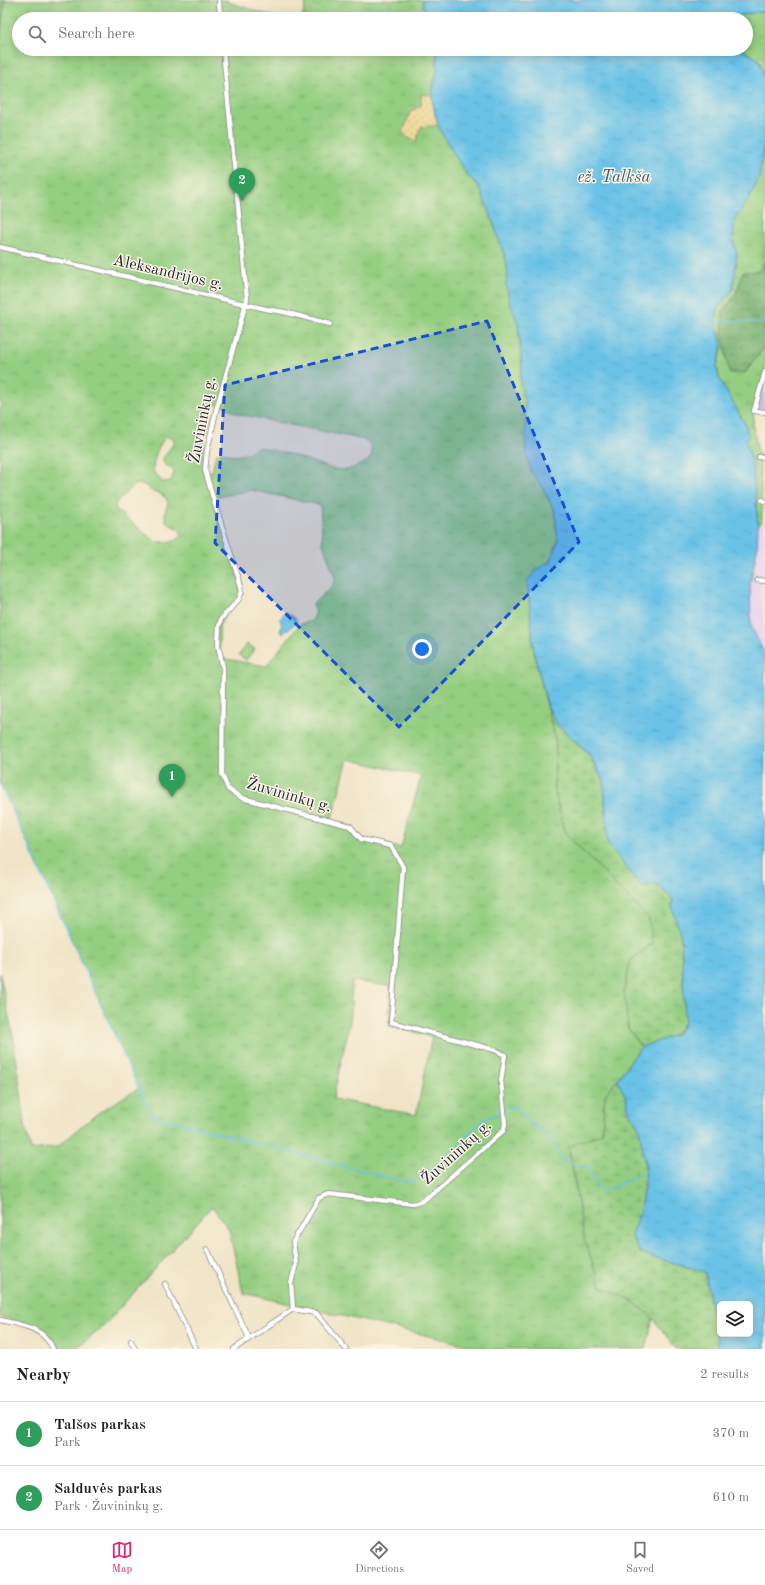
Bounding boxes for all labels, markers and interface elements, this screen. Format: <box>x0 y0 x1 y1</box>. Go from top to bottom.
search box <box>12 12 753 56</box>
icon: search <box>26 23 48 45</box>
text: Search here <box>58 27 135 42</box>
pin: 2 <box>229 168 255 201</box>
water label: ež. Talkša <box>577 169 651 186</box>
street label: Aleksandrijos g. <box>111 253 225 293</box>
street label: Žuvininkų g. <box>183 375 219 465</box>
your location <box>412 639 432 659</box>
pin: 1 <box>159 764 185 797</box>
street label: Žuvininkų g. <box>245 772 335 816</box>
street label: Žuvininkų g. <box>416 1115 495 1188</box>
map controls <box>717 1301 753 1337</box>
button: layers <box>717 1301 753 1337</box>
text: Nearby <box>16 1367 71 1384</box>
text: 2 results <box>700 1368 749 1381</box>
text: Talšos parkas <box>54 1418 146 1433</box>
text: 1 <box>25 1427 33 1440</box>
text: 370 m <box>712 1427 749 1440</box>
text: Park <box>54 1436 81 1449</box>
text: Salduvės parkas <box>54 1482 162 1497</box>
text: 2 <box>25 1491 33 1504</box>
text: 610 m <box>712 1491 749 1504</box>
text: Park · Žuvininkų g. <box>54 1500 163 1513</box>
tab: Map <box>111 1539 133 1577</box>
tab: Directions <box>355 1539 404 1577</box>
tab: Saved <box>626 1539 654 1577</box>

